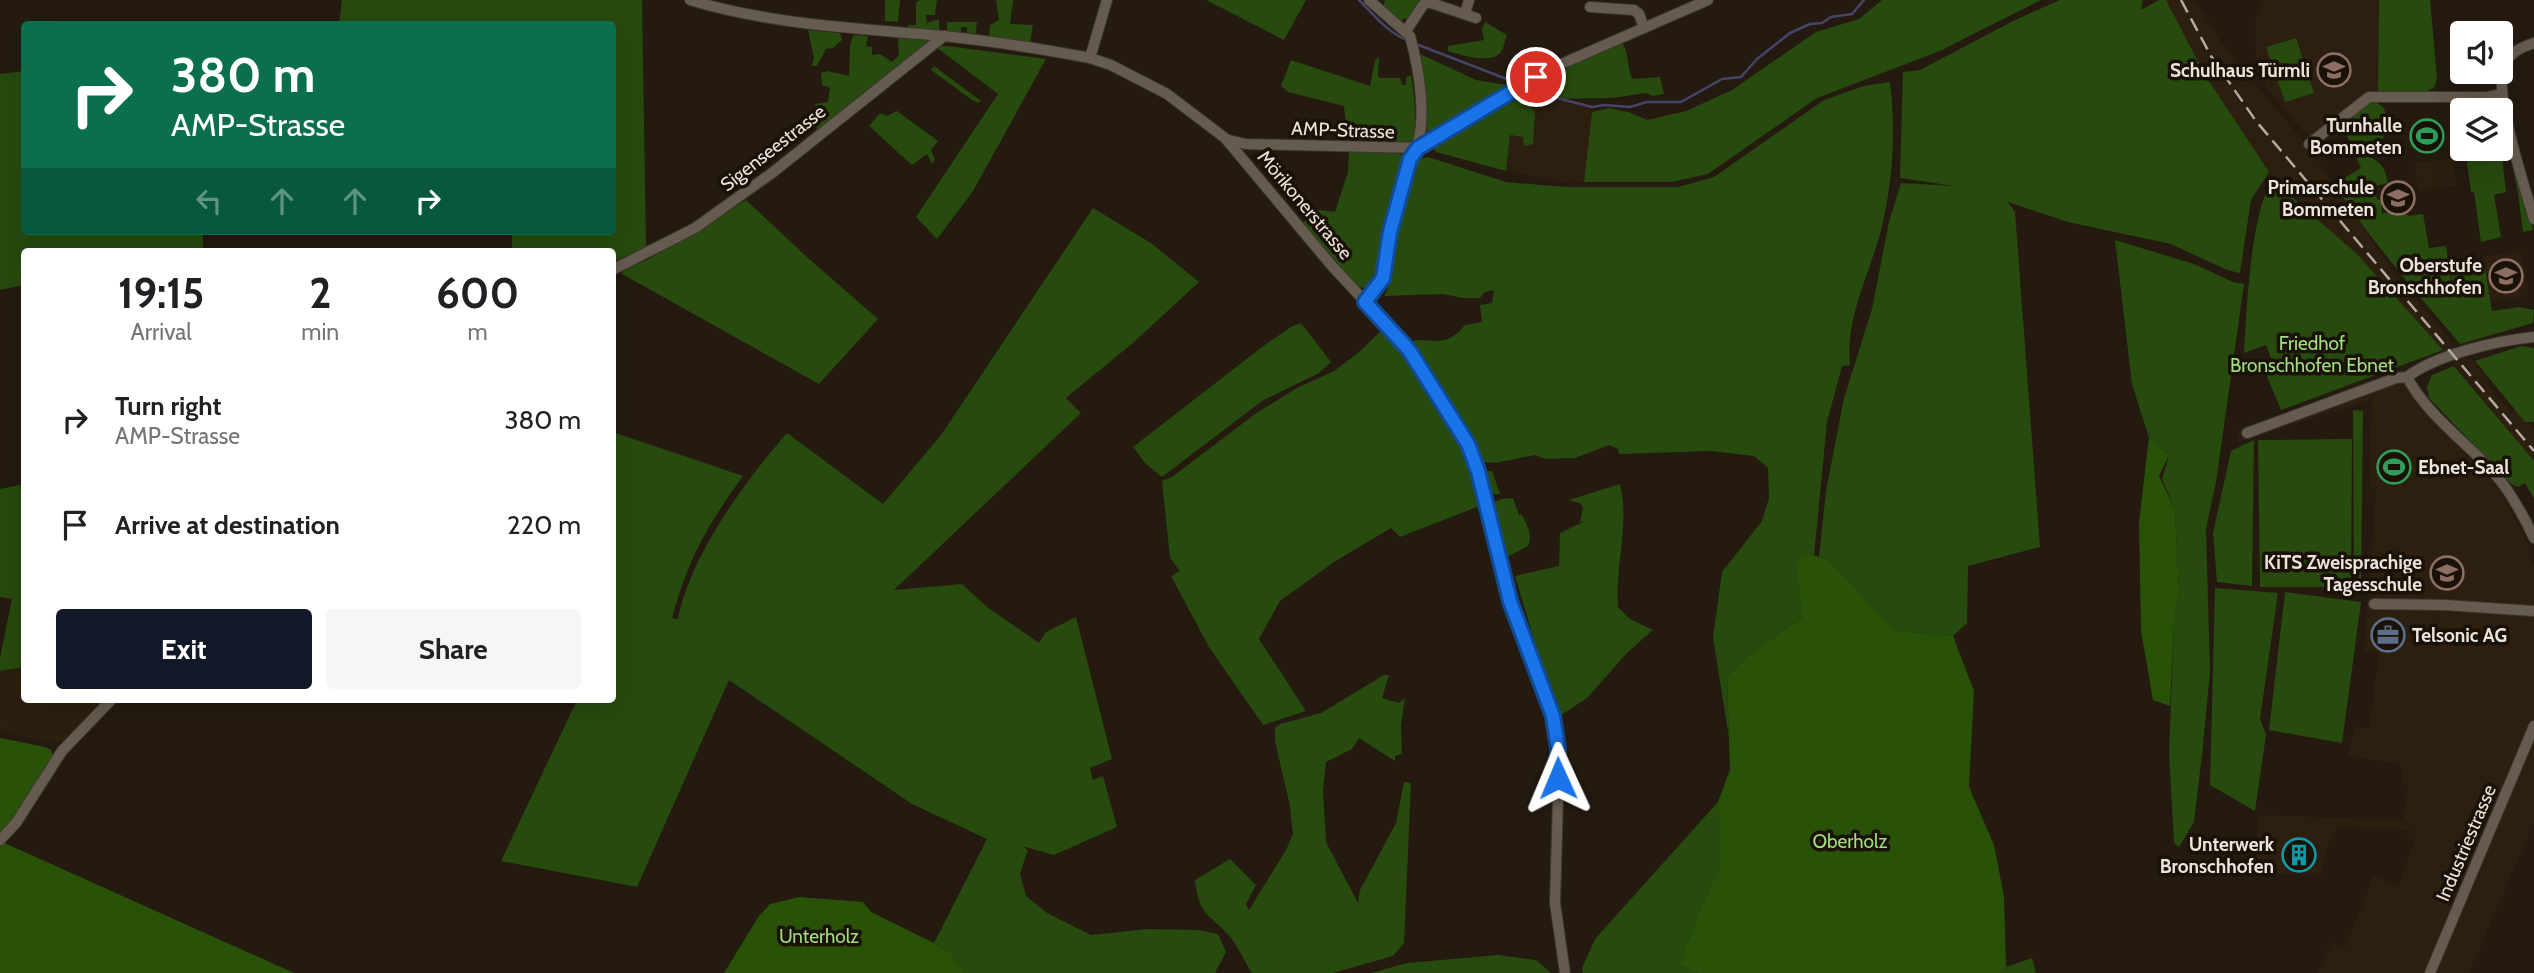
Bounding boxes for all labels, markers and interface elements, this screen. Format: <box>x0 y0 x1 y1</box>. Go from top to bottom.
map controls <box>2450 21 2513 161</box>
button: sound <box>2450 21 2513 84</box>
text: 380 m <box>171 45 315 104</box>
pin <box>1506 47 1566 107</box>
icon: right <box>56 49 147 140</box>
school or university icon: Schulhaus Türmli <box>2315 51 2353 89</box>
icon: arrive <box>1517 58 1555 96</box>
place label: Schulhaus Türmli <box>2170 59 2310 82</box>
button: layers <box>2450 98 2513 161</box>
street label: Sigenseestrasse <box>716 100 830 196</box>
text: AMP-Strasse <box>171 105 345 144</box>
place label: Turnhalle Bommeten <box>2310 114 2402 159</box>
street label: AMP-Strasse <box>1291 117 1395 143</box>
sports icon: Turnhalle Bommeten <box>2408 117 2446 155</box>
street label: Mörikonerstrasse <box>1253 146 1357 264</box>
place label: Primarschule Bommeten <box>2268 176 2374 221</box>
school or university icon: Primarschule Bommeten <box>2379 179 2417 217</box>
icon: left <box>190 182 228 220</box>
icon: ahead <box>263 182 301 220</box>
icon: ahead <box>336 182 374 220</box>
icon: right <box>409 182 447 220</box>
place label: Oberstufe Bronschhofen <box>2368 254 2482 299</box>
school or university icon: Oberstufe Bronschhofen <box>2487 257 2525 295</box>
text: 19:15 <box>118 267 204 319</box>
text: 2 <box>309 267 331 319</box>
text: 600 <box>436 267 519 319</box>
text: Arrival <box>131 318 192 346</box>
text: min <box>301 318 339 346</box>
text: m <box>468 318 488 346</box>
park label: Friedhof Bronschhofen Ebnet <box>2230 332 2395 377</box>
text: Turn right <box>115 390 221 422</box>
icon: right <box>56 401 94 439</box>
text: 380 m <box>504 404 581 436</box>
text: AMP-Strasse <box>115 422 240 450</box>
sports icon: Ebnet-Saal <box>2375 448 2413 486</box>
place label: Ebnet-Saal <box>2418 456 2509 479</box>
icon: arrive <box>56 506 94 544</box>
text: Arrive at destination <box>115 509 340 541</box>
text: 220 m <box>507 509 581 541</box>
place label: KiTS Zweisprachige Tagesschule <box>2264 551 2422 596</box>
school or university icon: KiTS Zweisprachige Tagesschule <box>2428 554 2466 592</box>
button: Exit <box>56 609 312 689</box>
button: Share <box>326 609 581 689</box>
office icon: Telsonic AG <box>2369 616 2407 654</box>
place label: Telsonic AG <box>2412 624 2507 647</box>
position arrow <box>1521 741 1595 815</box>
street label: Industriestrasse <box>2431 781 2501 905</box>
park label: Oberholz <box>1813 830 1888 853</box>
place label: Unterwerk Bronschhofen <box>2160 833 2275 878</box>
building icon: Unterwerk Bronschhofen <box>2280 836 2318 874</box>
park label: Unterholz <box>779 925 859 948</box>

